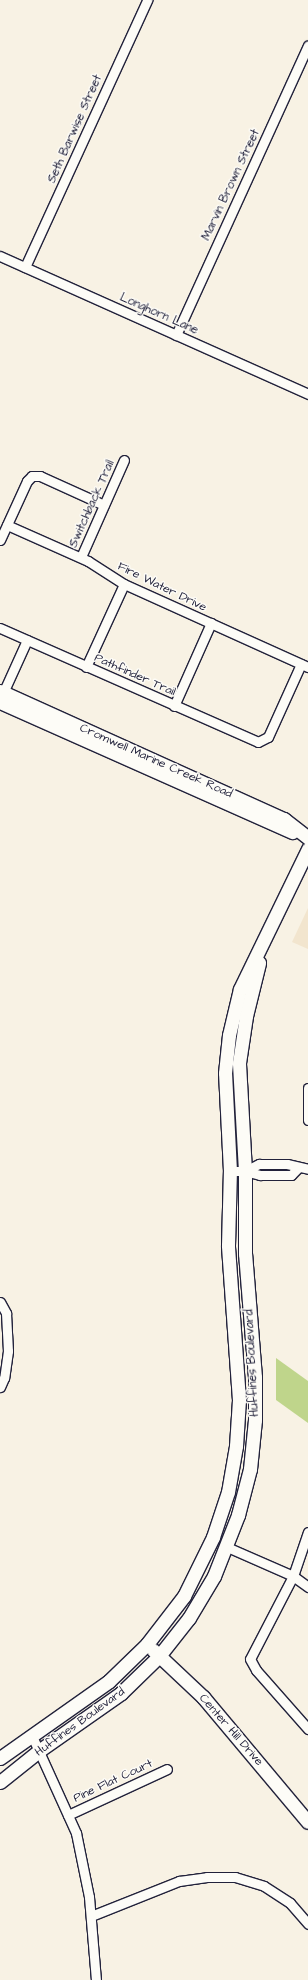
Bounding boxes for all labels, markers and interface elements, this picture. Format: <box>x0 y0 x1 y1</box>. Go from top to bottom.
street label: Seth Barwise Street <box>45 73 105 185</box>
street label: Marvin Brown Street <box>199 127 263 243</box>
street label: Longhorn Lane <box>118 290 200 338</box>
street label: Switchback Trail <box>66 458 118 550</box>
street label: Fire Water Drive <box>115 559 209 615</box>
street label: Pathfinder Trail <box>92 651 178 699</box>
street label: Cromwell Marine Creek Road <box>77 721 235 801</box>
street label: Huffines Boulevard <box>242 1309 262 1417</box>
street label: Huffines Boulevard <box>32 1685 128 1759</box>
street label: Center Hill Drive <box>196 1691 266 1769</box>
street label: Pine Flat Court <box>71 1756 155 1806</box>

